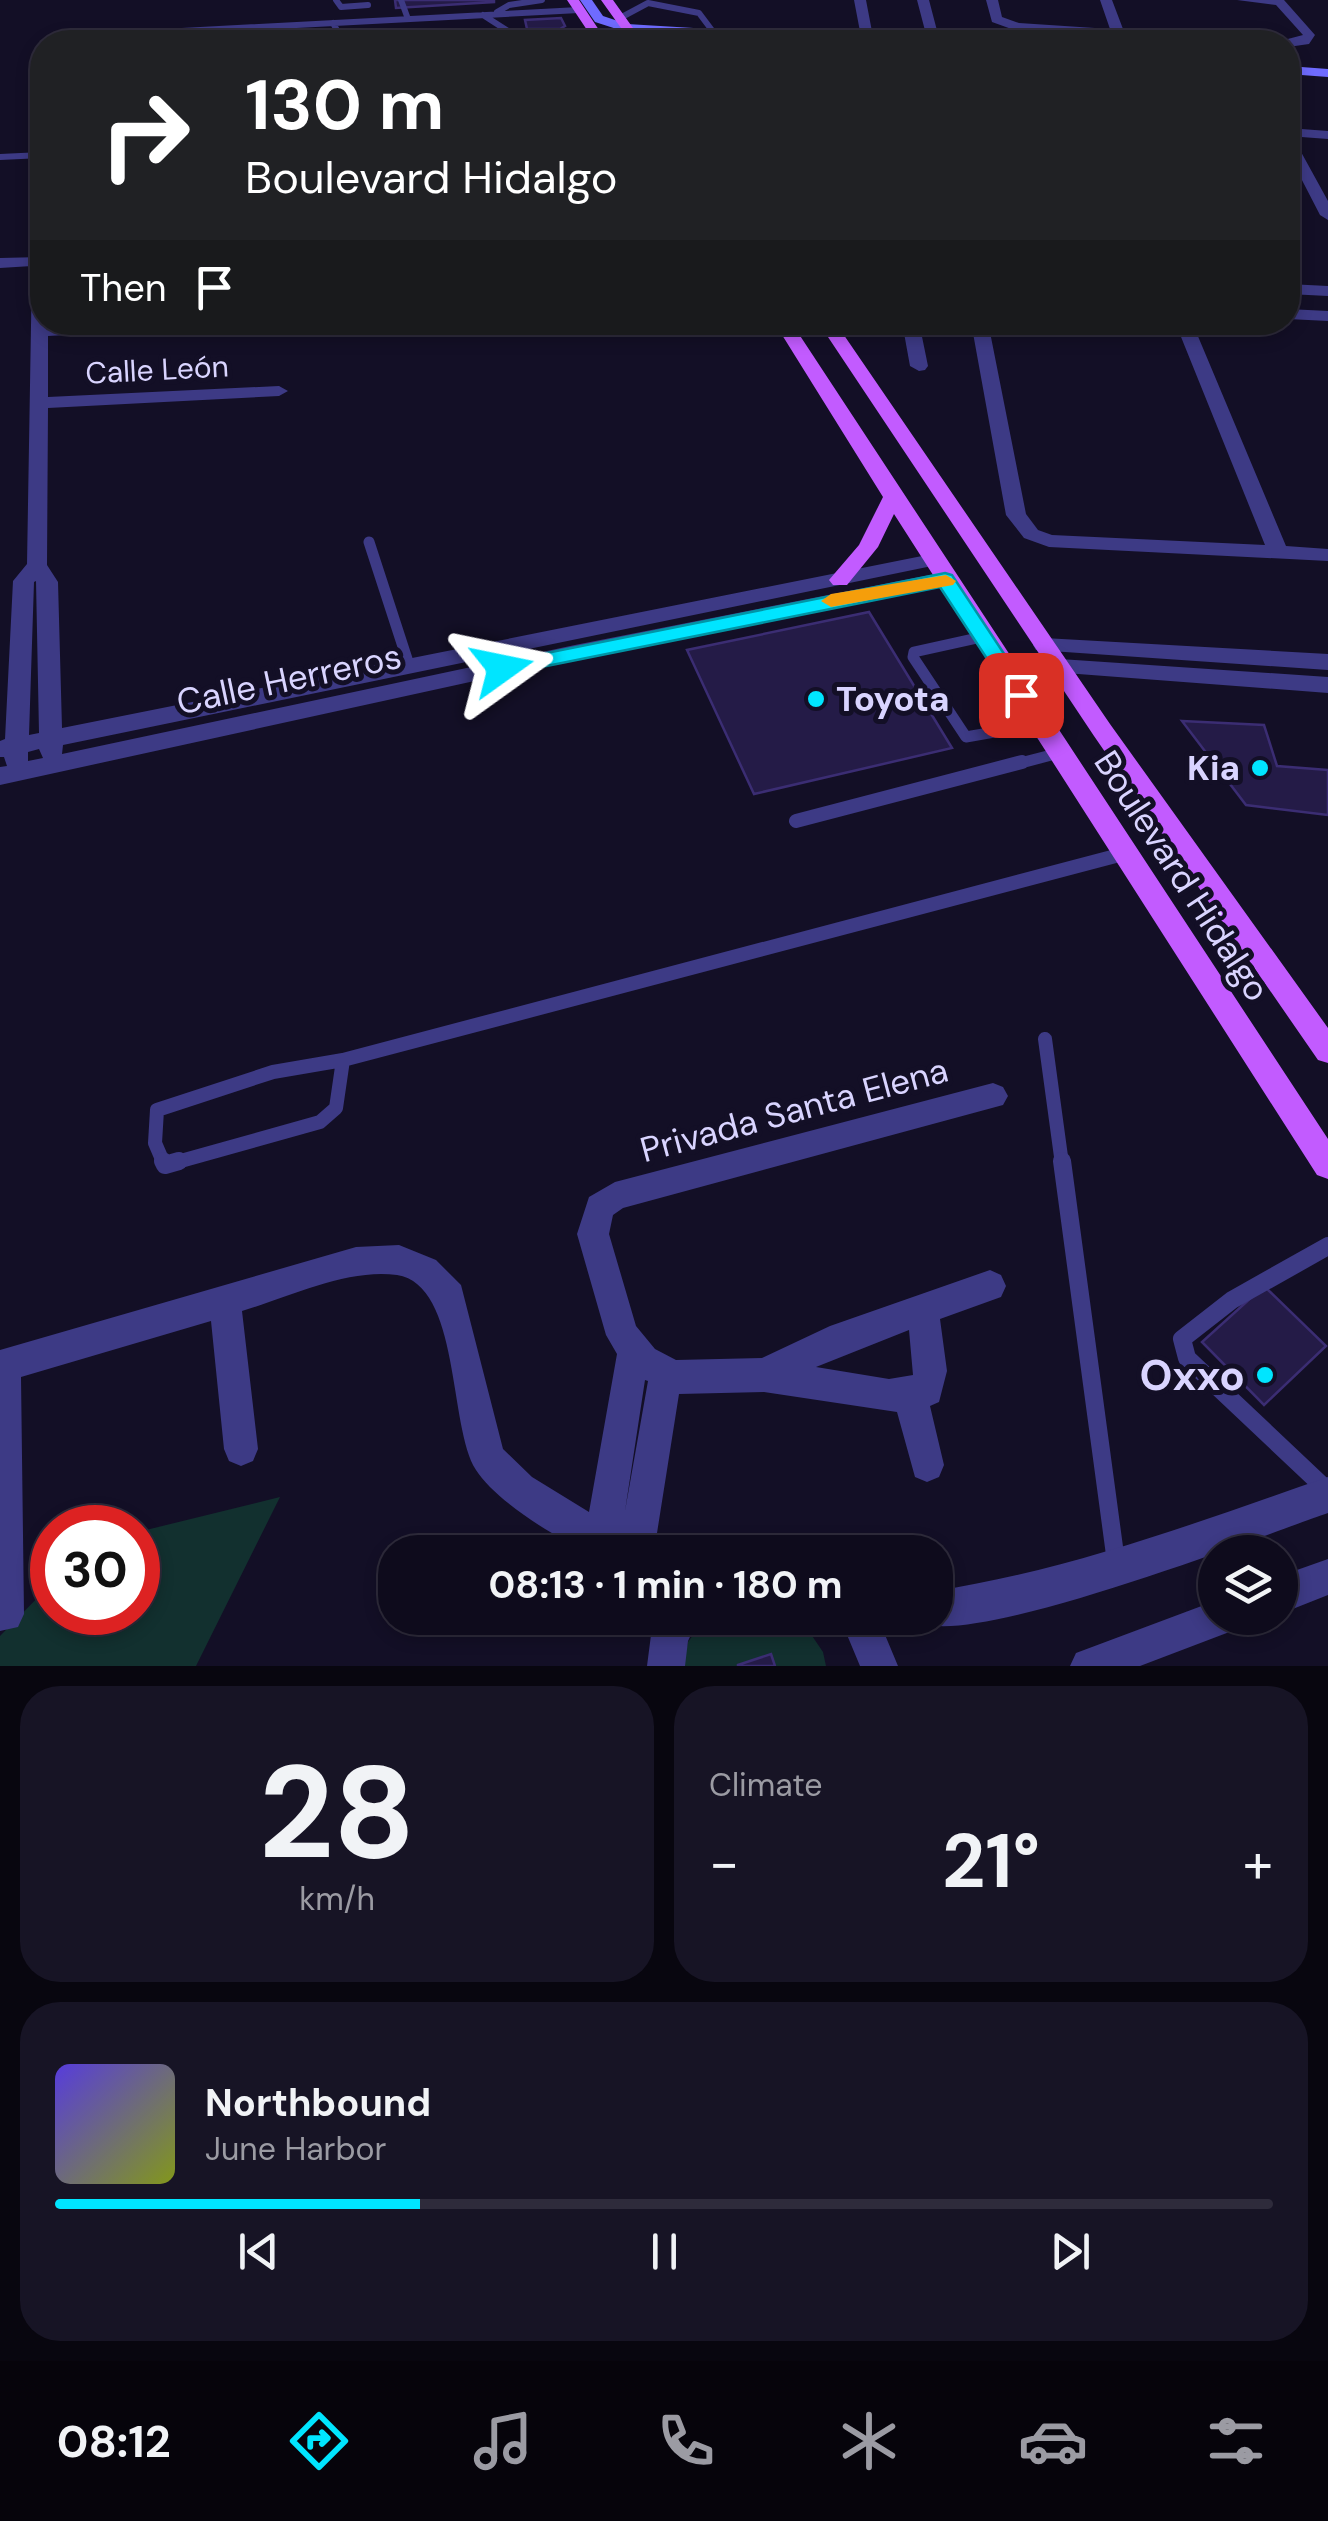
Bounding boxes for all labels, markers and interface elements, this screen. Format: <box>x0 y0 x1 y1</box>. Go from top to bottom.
text: 130 m <box>245 60 444 151</box>
icon: right <box>80 70 210 200</box>
text: Boulevard Hidalgo <box>245 148 617 207</box>
icon: arrive <box>187 260 242 315</box>
text: Then <box>80 263 167 313</box>
street label: Calle León <box>84 346 230 393</box>
position arrow <box>450 616 554 720</box>
street label: Calle Herreros <box>173 633 405 725</box>
pin <box>979 653 1064 738</box>
icon: arrive <box>994 668 1049 723</box>
place label: Toyota <box>836 676 949 722</box>
marker: Toyota <box>805 688 827 710</box>
street label: Boulevard Hidalgo <box>1084 742 1280 1010</box>
place label: Kia <box>1187 745 1240 791</box>
marker: Kia <box>1249 757 1271 779</box>
street label: Privada Santa Elena <box>635 1047 953 1173</box>
place label: Oxxo <box>1140 1348 1245 1403</box>
marker: Oxxo <box>1254 1364 1276 1386</box>
speed limit sign: 30 <box>30 1505 160 1635</box>
map controls <box>1198 1535 1298 1635</box>
button: layers <box>1198 1535 1298 1635</box>
text: 08:13 · 1 min · 180 m <box>489 1560 842 1610</box>
text: 28 <box>259 1728 415 1897</box>
text: Climate <box>709 1764 823 1806</box>
text: 21° <box>942 1813 1040 1910</box>
text: − <box>709 1827 739 1899</box>
text: + <box>1243 1827 1273 1899</box>
text: km/h <box>299 1878 375 1920</box>
text: Northbound <box>205 2078 431 2128</box>
text: June Harbor <box>205 2128 386 2170</box>
icon: previous <box>231 2224 286 2279</box>
icon: pause <box>637 2224 692 2279</box>
icon: next <box>1043 2224 1098 2279</box>
icon: directions <box>284 2406 354 2476</box>
icon: music <box>468 2406 538 2476</box>
icon: phone <box>651 2406 721 2476</box>
icon: climate <box>834 2406 904 2476</box>
icon: car <box>1018 2406 1088 2476</box>
icon: filters <box>1201 2406 1271 2476</box>
text: 08:12 <box>57 2412 171 2471</box>

